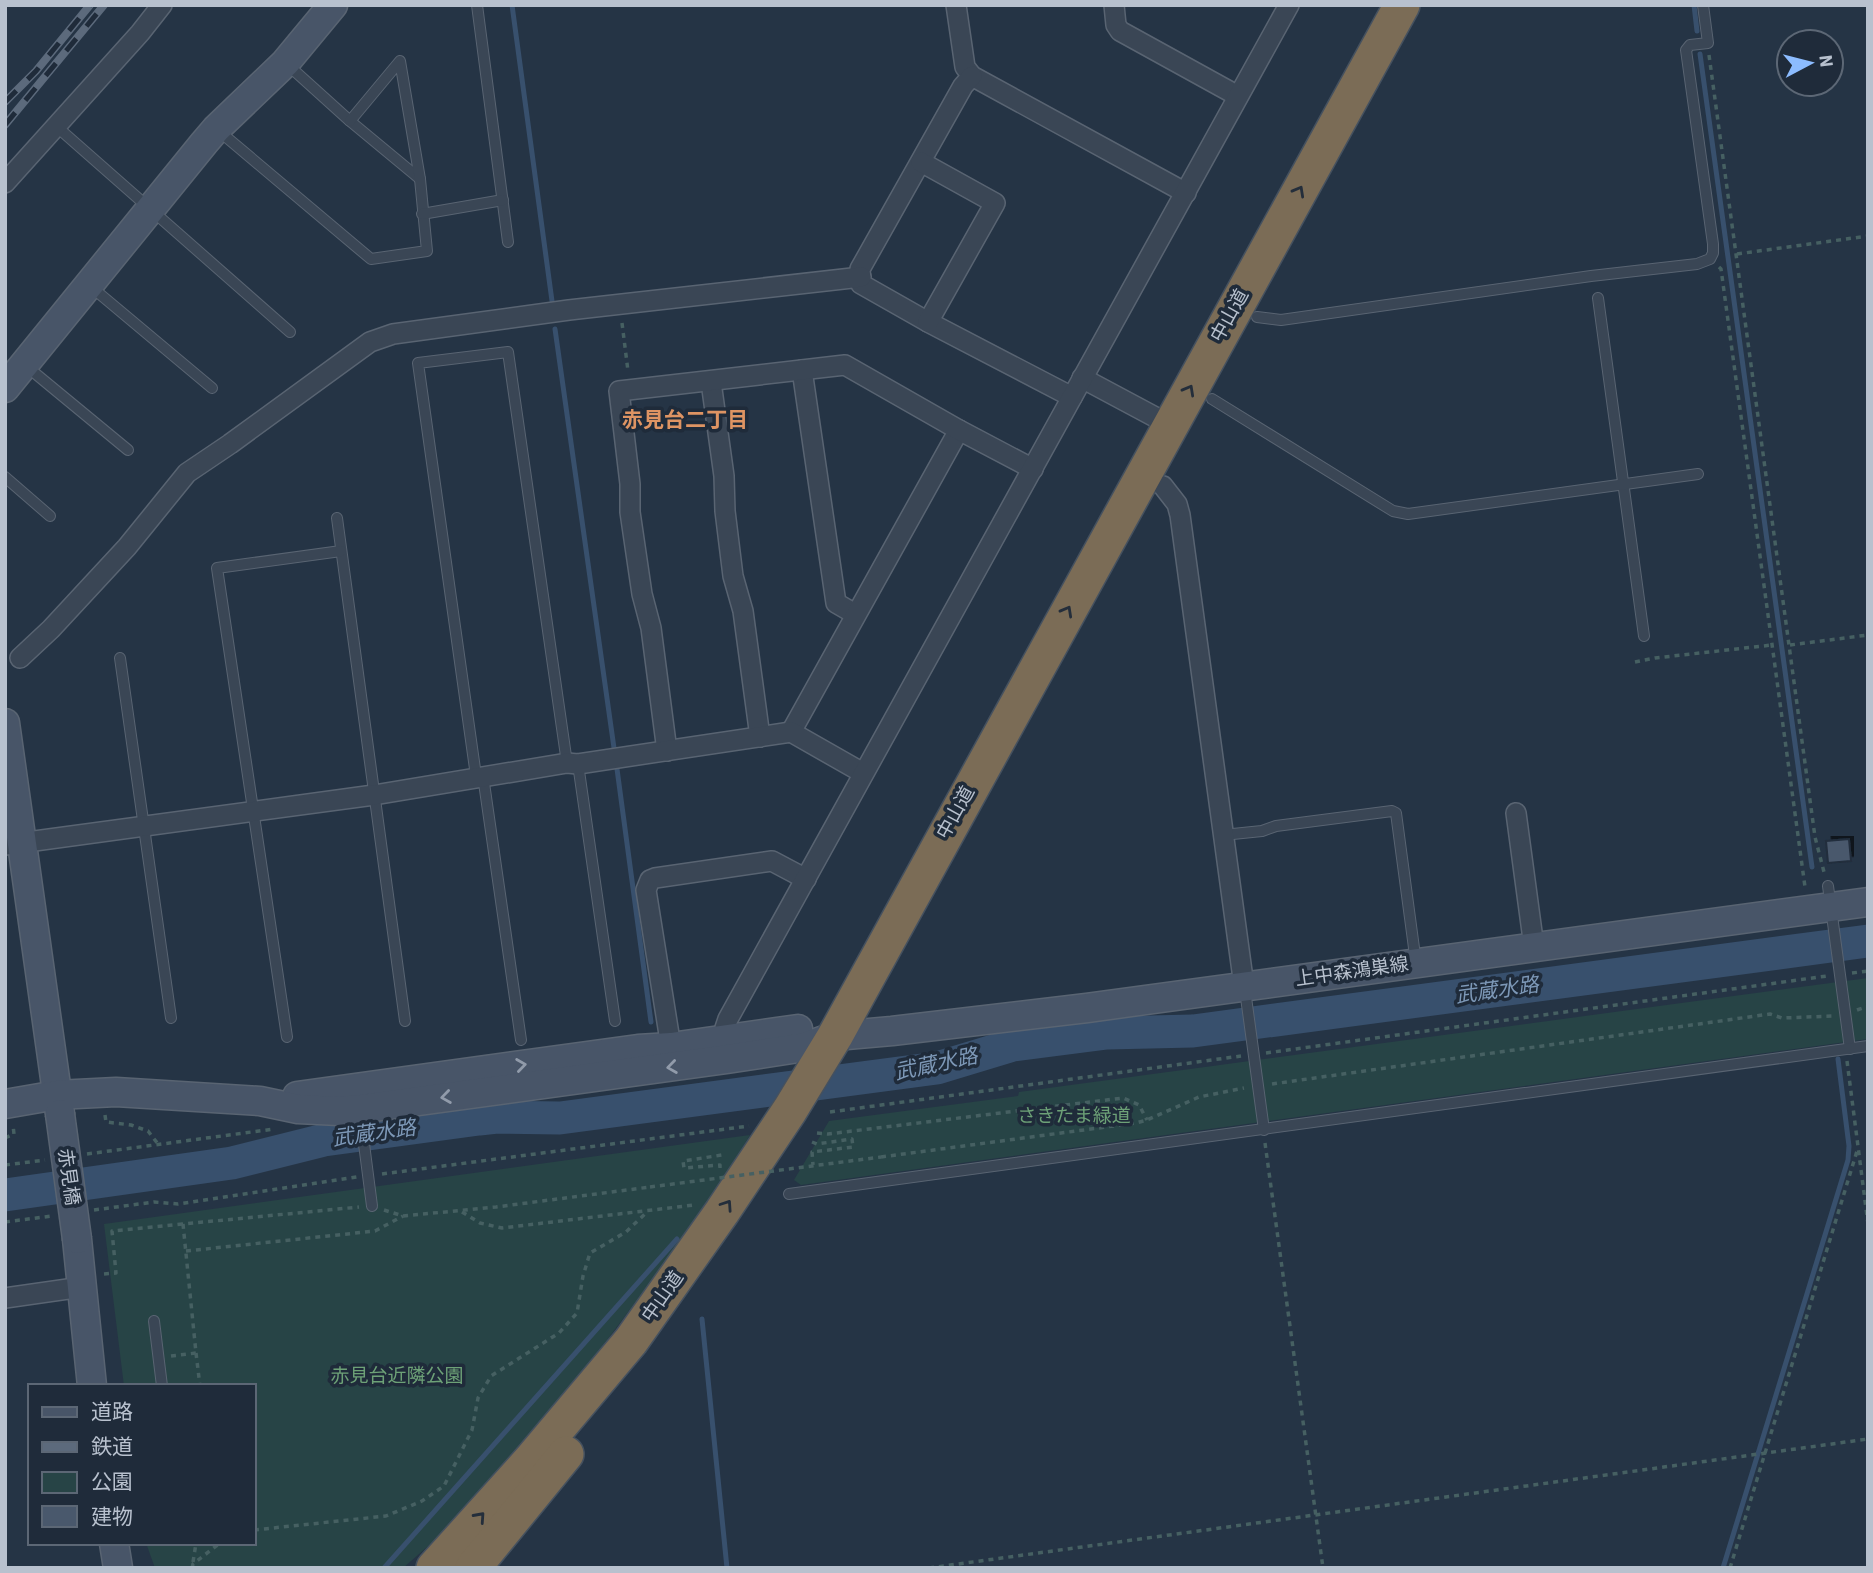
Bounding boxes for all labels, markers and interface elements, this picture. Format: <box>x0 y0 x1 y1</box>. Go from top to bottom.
north arrow <box>1775 28 1845 98</box>
text: N <box>1811 53 1840 69</box>
one-way arrow <box>1291 186 1304 198</box>
street label: 中山道 <box>1204 285 1256 347</box>
one-way arrow <box>1181 385 1194 398</box>
district label: 赤見台二丁目 <box>622 405 748 435</box>
one-way arrow <box>1059 606 1072 618</box>
street label: 中山道 <box>930 782 982 844</box>
street label: 上中森鴻巣線 <box>1294 951 1410 993</box>
water label: 武蔵水路 <box>1453 969 1543 1011</box>
water label: 武蔵水路 <box>892 1040 982 1087</box>
one-way arrow <box>516 1058 527 1073</box>
one-way arrow <box>666 1059 678 1074</box>
one-way arrow <box>440 1090 452 1105</box>
park label: さきたま緑道 <box>1017 1103 1131 1130</box>
water label: 武蔵水路 <box>330 1112 420 1154</box>
street label: 赤見橋 <box>51 1147 85 1207</box>
one-way arrow <box>719 1200 731 1213</box>
street label: 中山道 <box>636 1266 690 1328</box>
park label: 赤見台近隣公園 <box>330 1363 464 1390</box>
legend <box>28 1384 256 1545</box>
text: 道路 <box>91 1397 133 1427</box>
text: 鉄道 <box>91 1432 133 1462</box>
text: 公園 <box>91 1467 133 1497</box>
text: 建物 <box>91 1502 133 1532</box>
one-way arrow <box>471 1512 484 1525</box>

